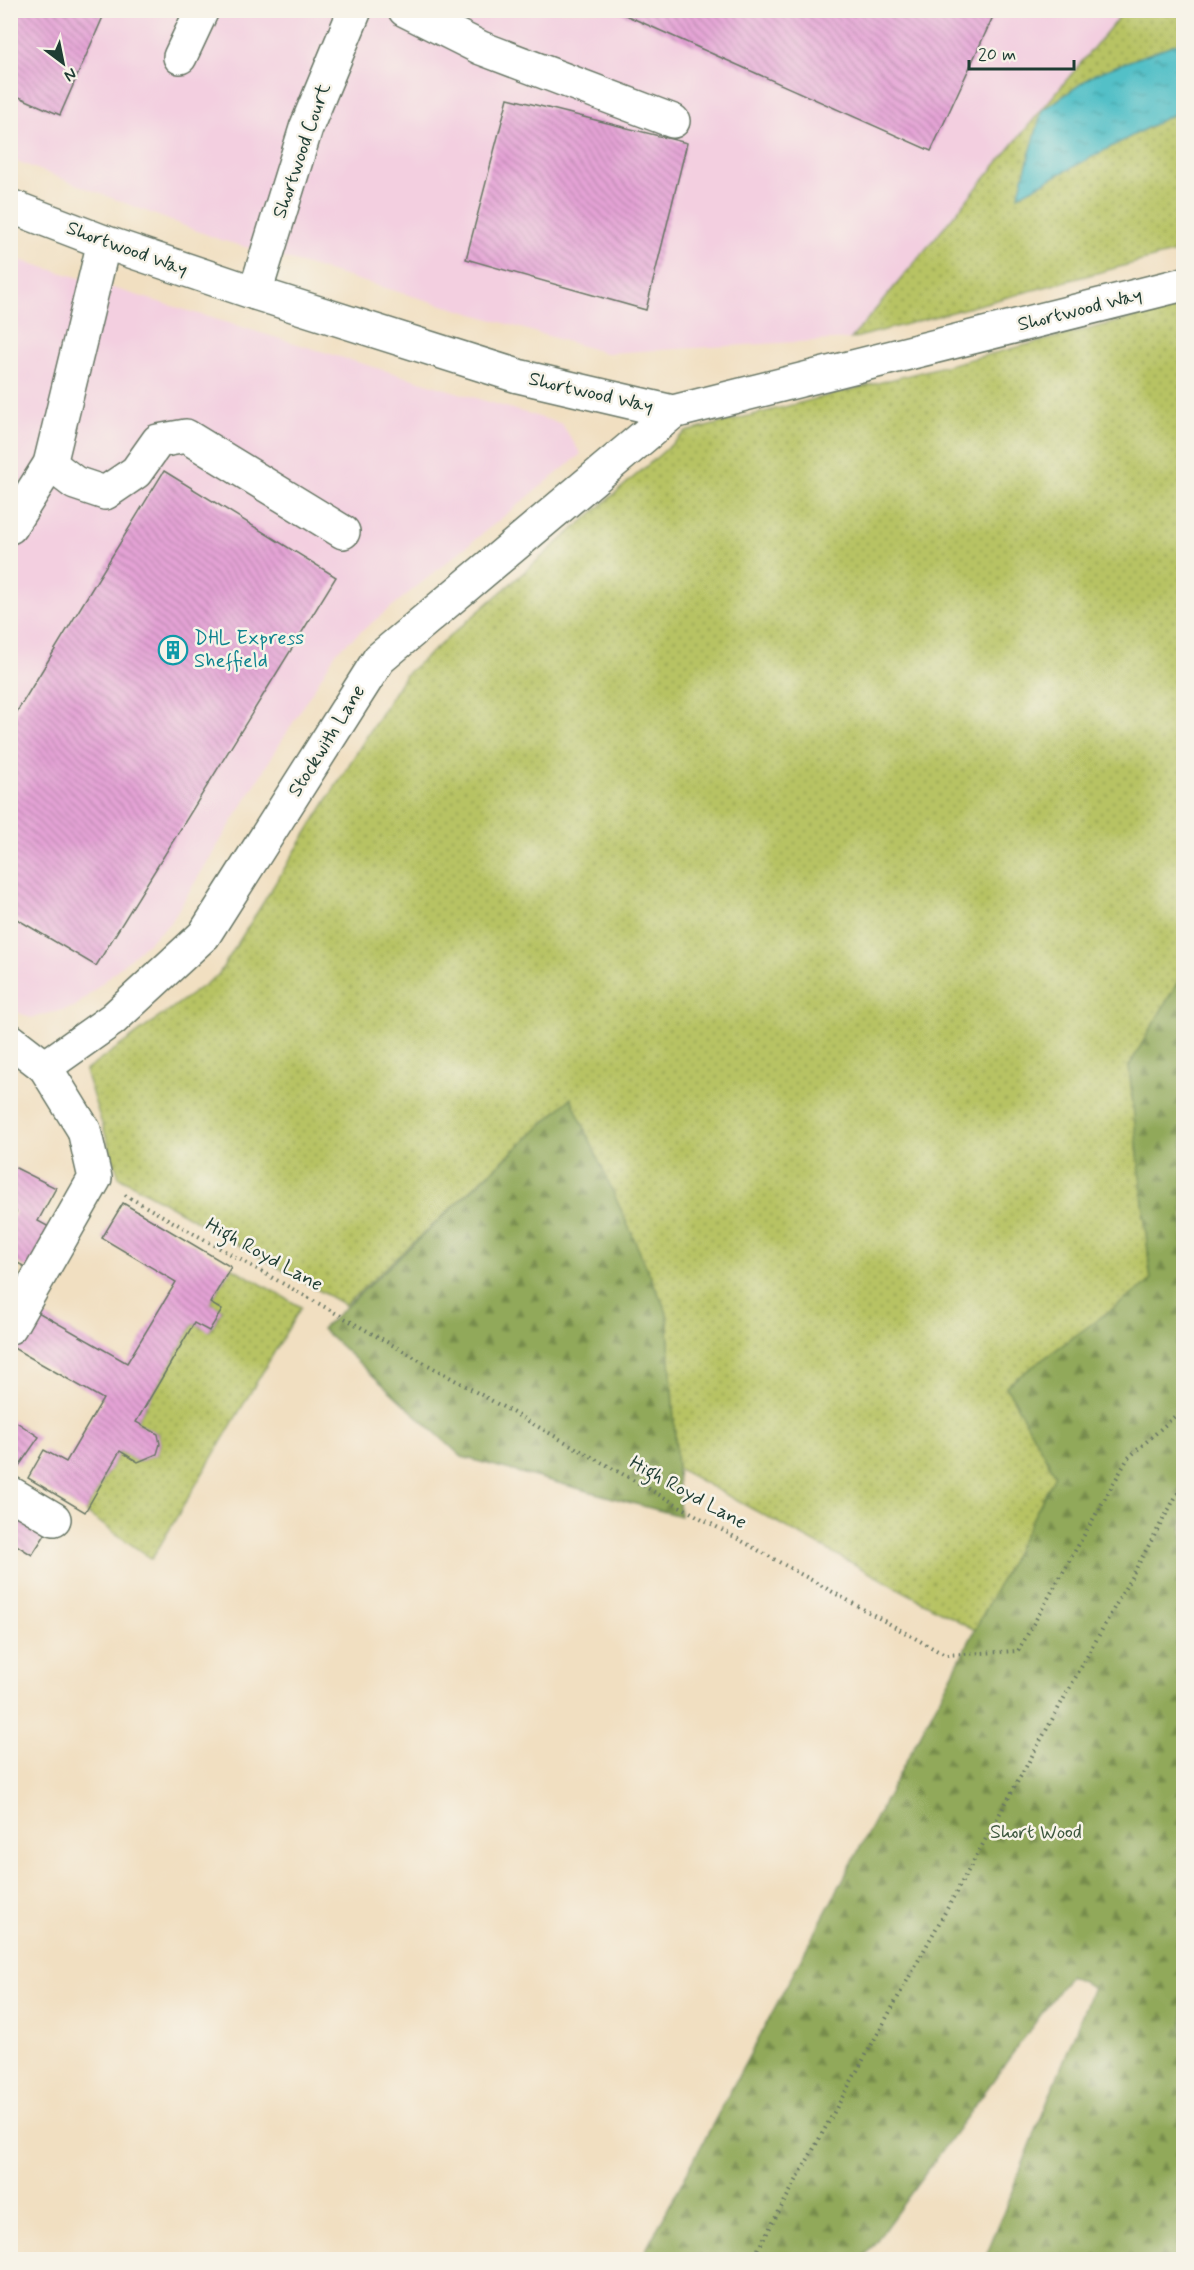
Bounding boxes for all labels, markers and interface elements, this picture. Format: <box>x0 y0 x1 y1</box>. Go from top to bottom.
north arrow <box>33 33 93 93</box>
scale bar <box>969 33 1074 71</box>
text: 20 m <box>978 43 1016 67</box>
text: N <box>60 63 80 86</box>
street label: Shortwood Court <box>266 80 338 222</box>
street label: Shortwood Way <box>63 215 191 283</box>
street label: Shortwood Way <box>1015 281 1145 339</box>
street label: Shortwood Way <box>526 366 656 420</box>
place label: DHL Express Sheffield <box>194 625 304 675</box>
building icon: DHL Express Sheffield <box>157 634 189 666</box>
street label: Stockwith Lane <box>282 680 372 802</box>
street label: High Royd Lane <box>199 1212 328 1300</box>
street label: High Royd Lane <box>623 1450 752 1538</box>
park label: Short Wood <box>990 1819 1082 1846</box>

